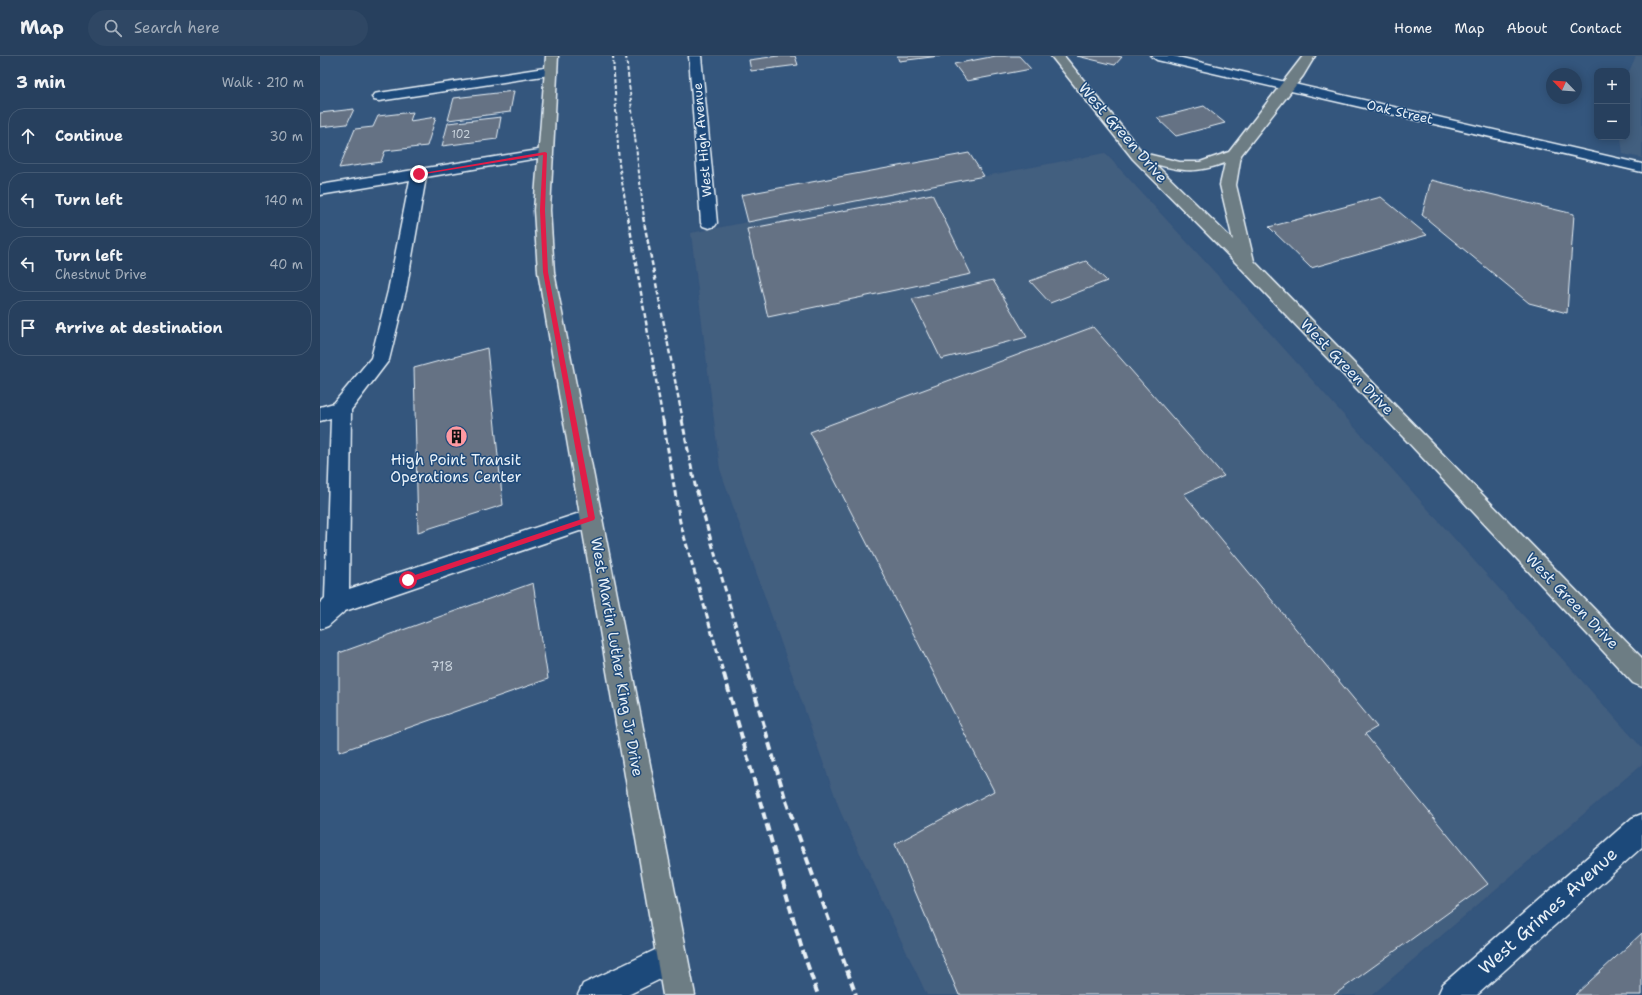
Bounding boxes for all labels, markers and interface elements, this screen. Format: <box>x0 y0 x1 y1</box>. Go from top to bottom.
search box <box>88 10 368 46</box>
text: Map <box>20 15 64 40</box>
icon: search <box>102 17 124 39</box>
text: Search here <box>134 18 220 38</box>
text: Home <box>1394 19 1433 37</box>
text: Map <box>1455 19 1485 37</box>
text: About <box>1507 19 1548 37</box>
text: Contact <box>1570 19 1622 37</box>
north arrow <box>1546 68 1582 104</box>
map controls <box>1594 68 1630 140</box>
button: + <box>1594 68 1630 104</box>
text: 3 min <box>16 71 66 93</box>
text: Walk · 210 m <box>222 74 304 91</box>
street label: West Green Drive <box>1074 79 1172 187</box>
street label: West High Avenue <box>689 82 715 198</box>
street label: Oak Street <box>1365 96 1435 128</box>
button: − <box>1594 104 1630 140</box>
icon: ahead <box>17 125 39 147</box>
text: Continue <box>55 126 123 146</box>
house number: 102 <box>451 127 471 142</box>
text: 30 m <box>269 128 303 145</box>
route end <box>410 165 428 183</box>
icon: left <box>17 189 39 211</box>
text: Turn left <box>55 190 123 210</box>
text: 140 m <box>264 192 303 209</box>
text: Turn left <box>55 246 123 266</box>
icon: left <box>17 253 39 275</box>
text: 40 m <box>269 256 303 273</box>
text: Chestnut Drive <box>55 266 147 283</box>
street label: West Green Drive <box>1296 315 1398 419</box>
icon: arrive <box>17 317 39 339</box>
text: Arrive at destination <box>55 318 223 338</box>
building icon: High Point Transit Operations Center <box>443 424 469 450</box>
place label: High Point Transit Operations Center <box>390 450 522 487</box>
street label: West Martin Luther King Jr Drive <box>586 536 648 778</box>
street label: West Green Drive <box>1521 549 1623 653</box>
route start <box>399 571 417 589</box>
house number: 718 <box>431 658 453 675</box>
street label: West Grimes Avenue <box>1473 842 1623 980</box>

